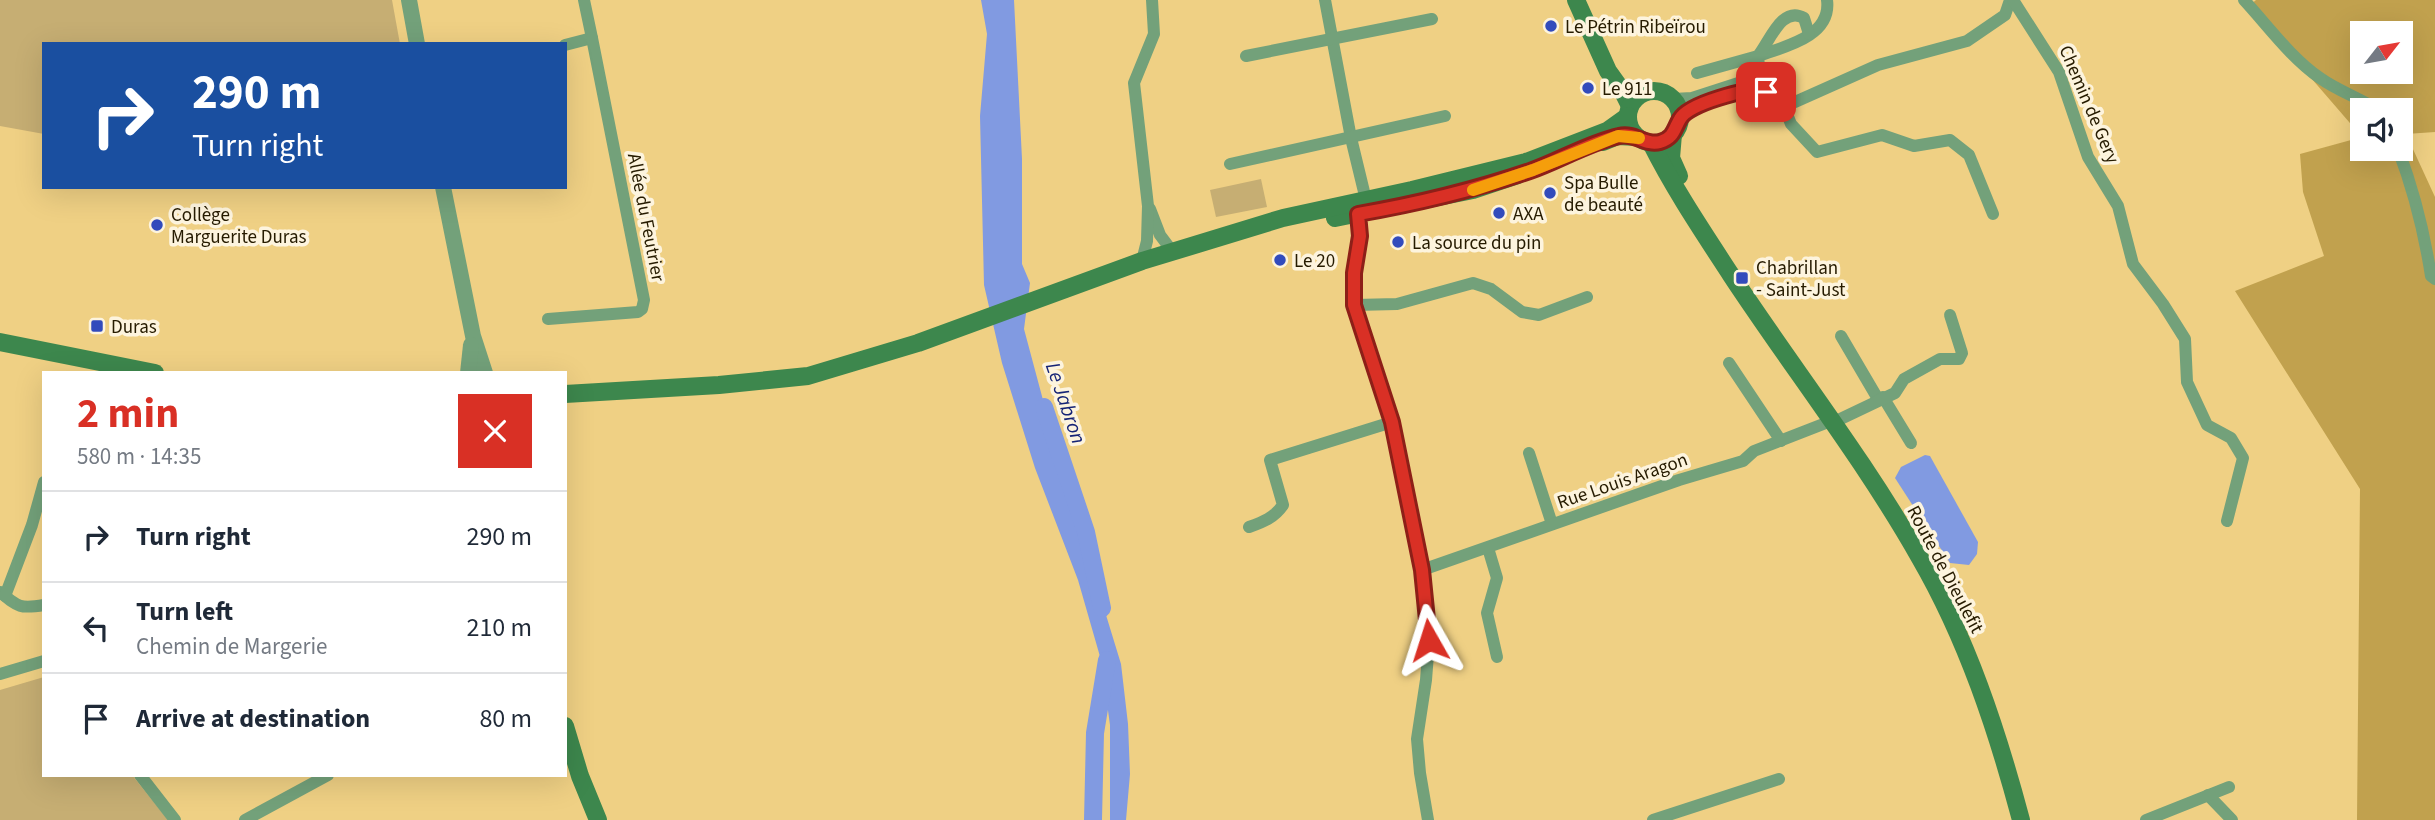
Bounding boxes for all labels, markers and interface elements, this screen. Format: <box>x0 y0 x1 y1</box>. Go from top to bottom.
place label: Le Pétrin Ribeïrou <box>1565 14 1706 41</box>
marker: Le Pétrin Ribeïrou <box>1543 18 1559 34</box>
north arrow <box>2350 21 2413 84</box>
map controls <box>2350 21 2413 161</box>
street label: Chemin de Gery <box>2052 41 2126 168</box>
text: 290 m <box>192 58 321 128</box>
pin <box>1736 62 1796 122</box>
icon: right <box>77 70 168 161</box>
icon: arrive <box>1747 73 1785 111</box>
place label: Le 911 <box>1602 76 1653 103</box>
marker: Le 911 <box>1580 80 1596 96</box>
button: sound <box>2350 98 2413 161</box>
text: Turn right <box>192 123 323 169</box>
street label: Allée du Feutrier <box>620 151 671 284</box>
place label: Spa Bulle de beauté <box>1564 170 1643 219</box>
marker: Spa Bulle de beauté <box>1542 185 1558 201</box>
place label: AXA <box>1513 201 1544 228</box>
place label: Collège Marguerite Duras <box>171 202 307 251</box>
marker: AXA <box>1491 205 1507 221</box>
marker: Collège Marguerite Duras <box>149 217 165 233</box>
place label: La source du pin <box>1412 230 1541 257</box>
marker: La source du pin <box>1390 234 1406 250</box>
place label: Le 20 <box>1294 248 1335 275</box>
marker: Le 20 <box>1272 252 1288 268</box>
place label: Chabrillan - Saint-Just <box>1756 255 1846 304</box>
marker: Chabrillan - Saint-Just <box>1734 270 1750 286</box>
place label: Duras <box>111 314 157 341</box>
marker: Duras <box>89 318 105 334</box>
water label: Le Jabron <box>1038 358 1094 448</box>
text: 2 min <box>77 384 179 444</box>
button: close <box>458 394 532 468</box>
text: 580 m · 14:35 <box>77 440 201 473</box>
street label: Rue Louis Aragon <box>1554 446 1691 516</box>
street label: Route de Dieulefit <box>1900 501 1990 639</box>
icon: right <box>77 518 115 556</box>
text: Turn right <box>136 518 251 555</box>
text: 290 m <box>466 518 532 555</box>
text: Turn left <box>136 593 233 630</box>
position arrow <box>1392 603 1466 677</box>
icon: left <box>77 609 115 647</box>
text: 210 m <box>466 609 532 646</box>
text: Chemin de Margerie <box>136 630 328 663</box>
icon: arrive <box>77 700 115 738</box>
text: Arrive at destination <box>136 700 370 737</box>
text: 80 m <box>479 700 532 737</box>

